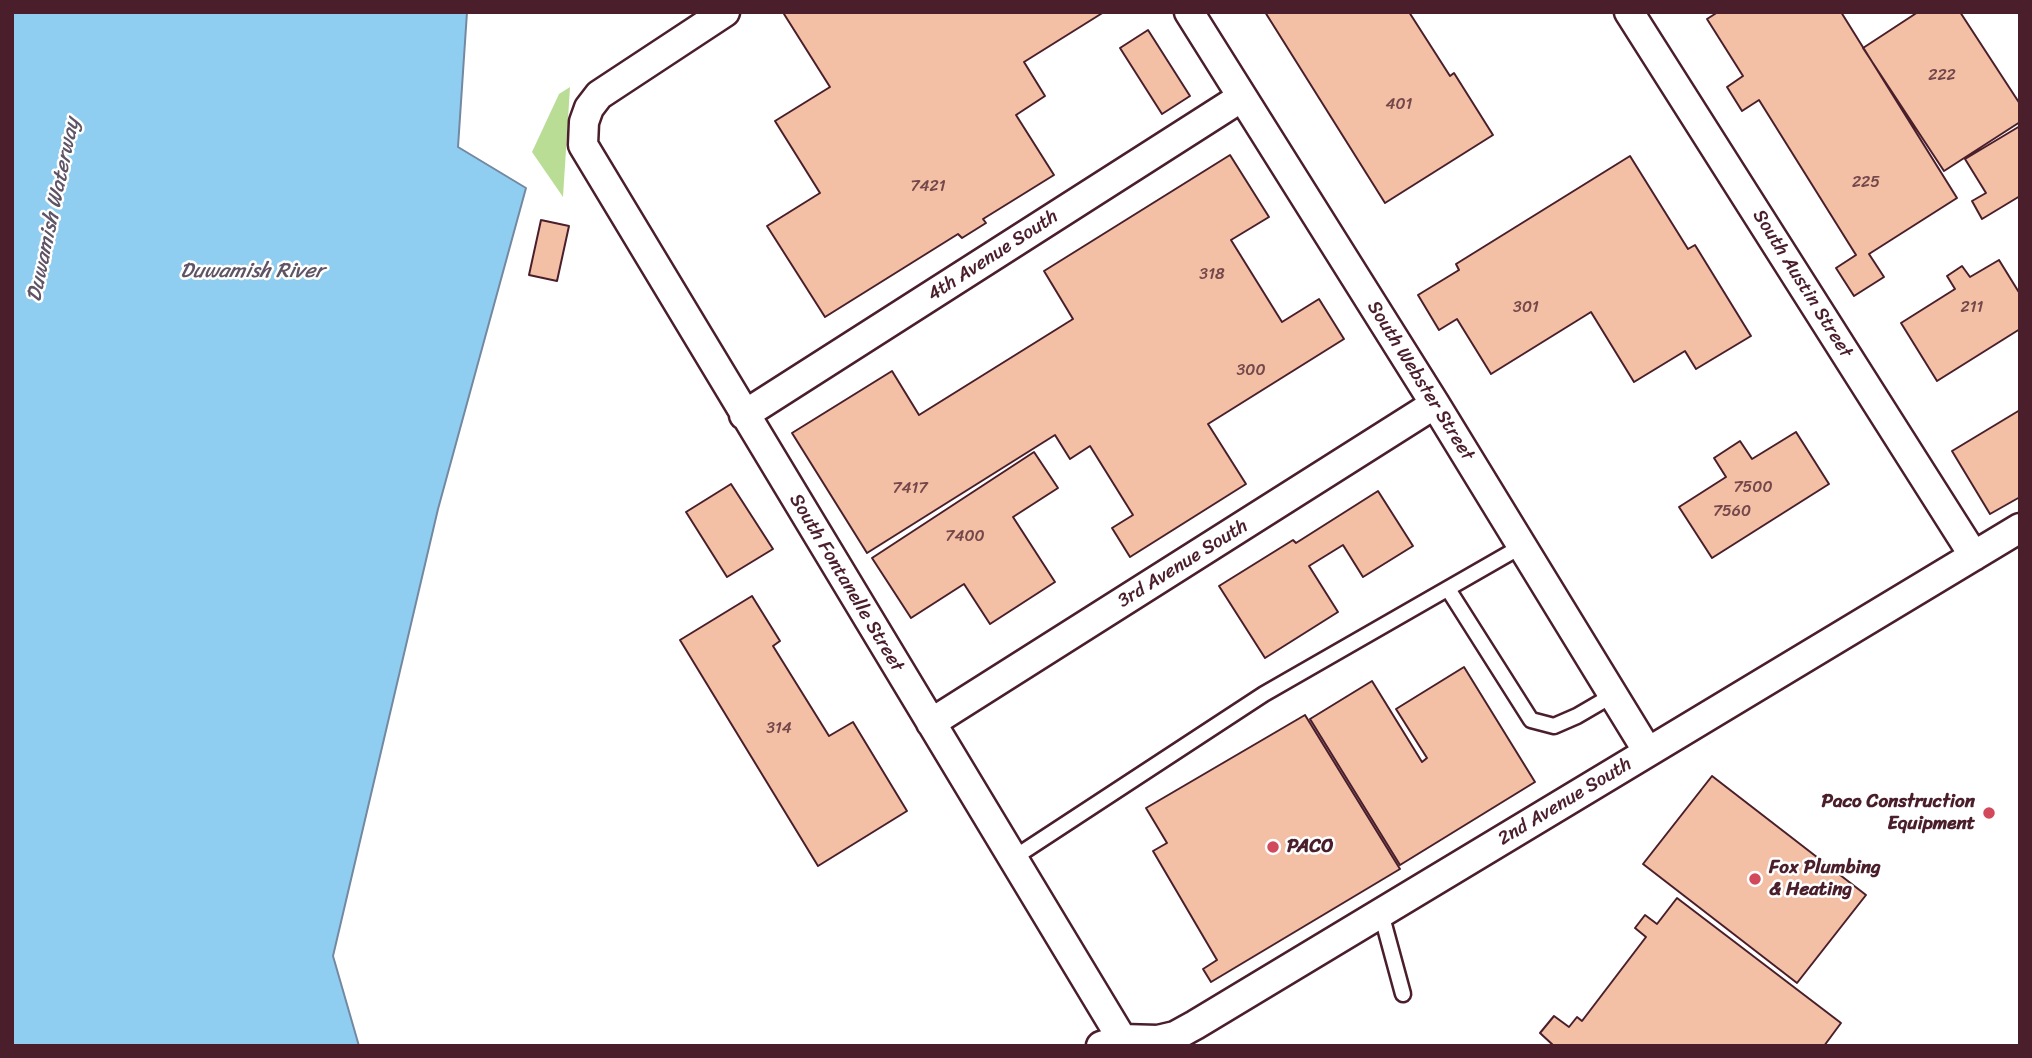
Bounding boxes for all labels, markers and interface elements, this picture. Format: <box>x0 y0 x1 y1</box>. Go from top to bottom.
house number: 222 <box>1928 66 1956 86</box>
house number: 401 <box>1386 95 1412 115</box>
water label: Duwamish Waterway <box>22 116 86 304</box>
house number: 225 <box>1852 173 1880 193</box>
house number: 7421 <box>910 177 946 197</box>
street label: 4th Avenue South <box>924 205 1062 307</box>
street label: South Austin Street <box>1747 206 1857 362</box>
water label: Duwamish River <box>180 259 324 285</box>
house number: 318 <box>1199 265 1225 285</box>
street label: South Webster Street <box>1362 297 1478 465</box>
house number: 301 <box>1513 298 1539 318</box>
house number: 211 <box>1961 298 1983 318</box>
house number: 300 <box>1236 361 1266 381</box>
house number: 7500 <box>1733 478 1773 498</box>
house number: 7417 <box>892 479 928 499</box>
street label: South Fontanelle Street <box>784 490 908 676</box>
house number: 7560 <box>1713 502 1751 522</box>
street label: 3rd Avenue South <box>1114 515 1252 613</box>
house number: 7400 <box>945 527 985 547</box>
house number: 314 <box>766 719 792 739</box>
street label: 2nd Avenue South <box>1494 753 1636 851</box>
place label: Paco Construction Equipment <box>1821 791 1975 835</box>
marker: Paco Construction Equipment <box>1981 805 1997 821</box>
place label: PACO <box>1287 836 1333 858</box>
marker: PACO <box>1265 839 1281 855</box>
place label: Fox Plumbing & Heating <box>1769 857 1881 901</box>
marker: Fox Plumbing & Heating <box>1747 871 1763 887</box>

